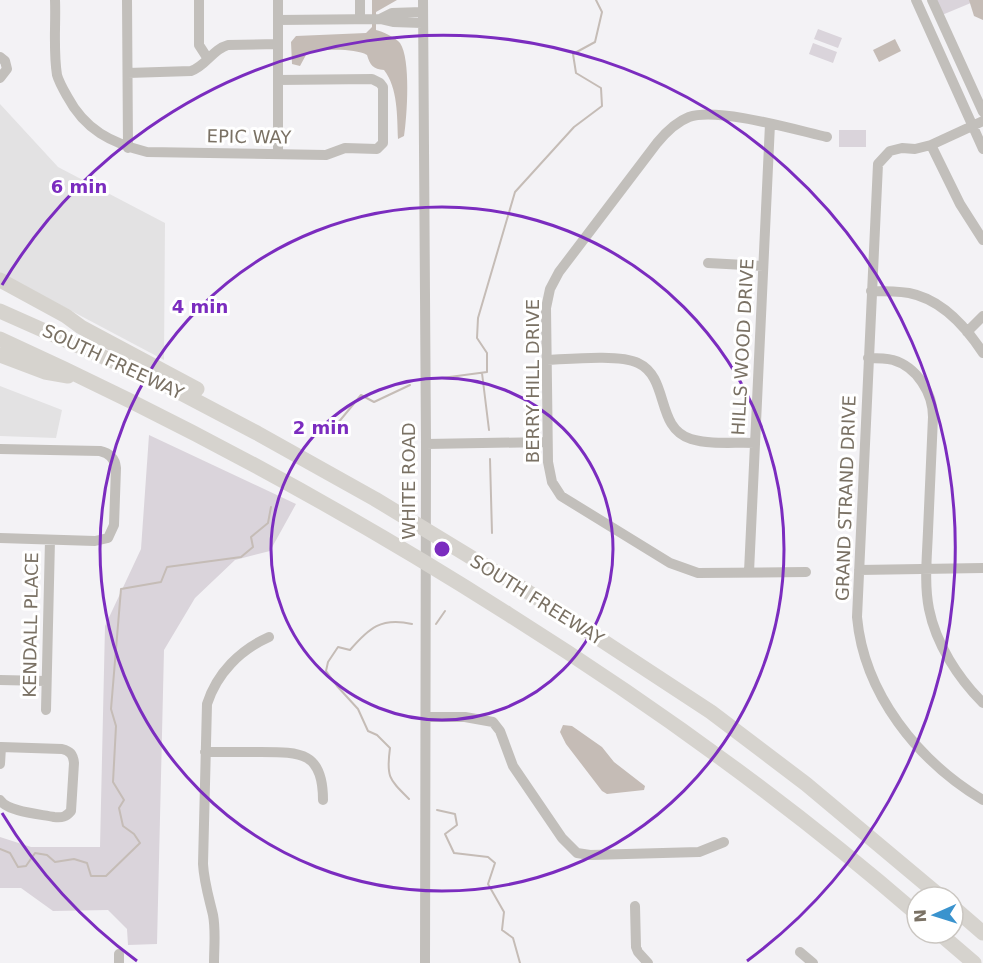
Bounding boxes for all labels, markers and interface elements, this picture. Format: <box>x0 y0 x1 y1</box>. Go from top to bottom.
street label: EPIC WAY <box>207 125 292 148</box>
text: 6 min <box>51 176 107 197</box>
street label: HILLS WOOD DRIVE <box>727 258 758 436</box>
text: 4 min <box>172 296 228 317</box>
street label: BERRY HILL DRIVE <box>522 299 543 463</box>
street label: SOUTH FREEWAY <box>39 320 188 404</box>
street label: GRAND STRAND DRIVE <box>831 395 860 601</box>
text: 2 min <box>293 417 349 438</box>
street label: WHITE ROAD <box>398 422 419 540</box>
centre of rings <box>432 539 452 559</box>
street label: SOUTH FREEWAY <box>467 550 609 650</box>
street label: KENDALL PLACE <box>19 552 42 698</box>
north arrow <box>905 885 965 945</box>
text: N <box>911 909 930 923</box>

